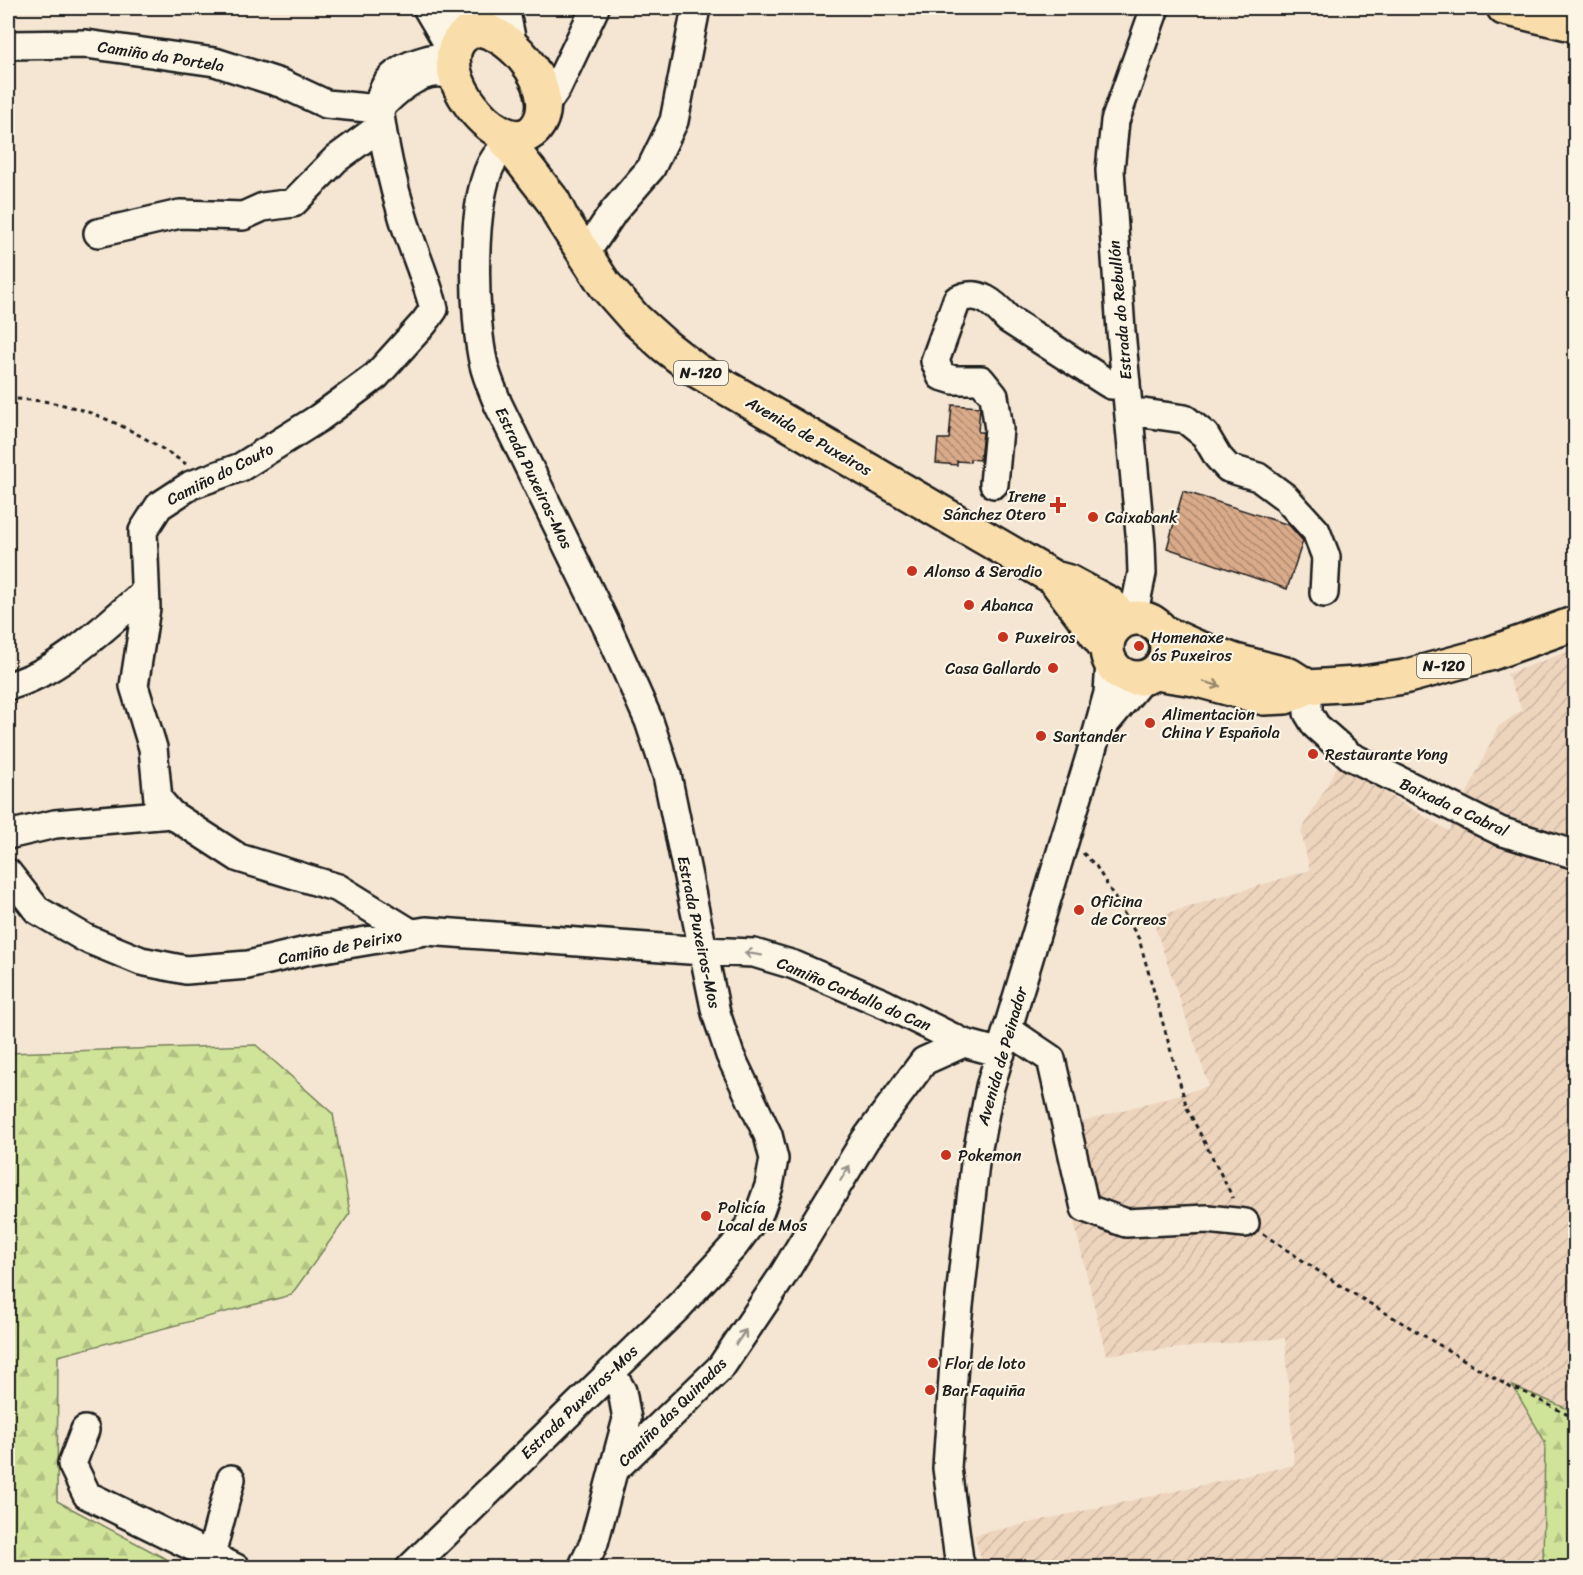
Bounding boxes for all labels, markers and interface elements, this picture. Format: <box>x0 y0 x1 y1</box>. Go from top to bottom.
street label: Camiño da Portela <box>96 32 226 80</box>
street label: Estrada do Rebullón <box>1099 239 1141 381</box>
road number: N-120 <box>674 361 728 385</box>
street label: Avenida de Puxeiros <box>740 388 878 484</box>
street label: Estrada Puxeiros-Mos <box>487 402 581 555</box>
street label: Camiño do Couto <box>161 434 279 514</box>
place label: Irene Sánchez Otero <box>943 482 1046 529</box>
marker: Irene Sánchez Otero <box>1051 498 1065 512</box>
place label: Caixabank <box>1105 503 1178 532</box>
marker: Caixabank <box>1086 510 1100 524</box>
place label: Alonso & Serodio <box>923 557 1042 586</box>
marker: Alonso & Serodio <box>905 564 919 578</box>
place label: Abanca <box>980 591 1034 620</box>
marker: Abanca <box>962 598 976 612</box>
place label: Puxeiros <box>1015 623 1076 652</box>
place label: Homenaxe ós Puxeiros <box>1151 623 1232 670</box>
marker: Puxeiros <box>996 630 1010 644</box>
marker: Homenaxe ós Puxeiros <box>1132 639 1146 653</box>
place label: Casa Gallardo <box>945 654 1041 683</box>
road number: N-120 <box>1417 654 1471 678</box>
marker: Casa Gallardo <box>1046 661 1060 675</box>
one-way arrow <box>1202 679 1221 690</box>
place label: Alimentacion China Y Española <box>1161 700 1280 747</box>
marker: Alimentacion China Y Española <box>1143 716 1157 730</box>
place label: Santander <box>1053 722 1128 751</box>
marker: Santander <box>1034 729 1048 743</box>
place label: Restaurante Yong <box>1325 740 1448 769</box>
marker: Restaurante Yong <box>1306 747 1320 761</box>
street label: Baixada a Cabral <box>1395 769 1514 845</box>
street label: Estrada Puxeiros-Mos <box>669 853 729 1012</box>
place label: Oficina de Correos <box>1091 887 1167 934</box>
marker: Oficina de Correos <box>1072 903 1086 917</box>
street label: Camiño de Peirixo <box>275 921 405 973</box>
one-way arrow <box>744 948 763 959</box>
street label: Camiño Carballo do Can <box>772 948 936 1040</box>
street label: Avenida de Peinador <box>968 982 1036 1130</box>
place label: Pokemon <box>958 1141 1022 1170</box>
marker: Pokemon <box>939 1148 953 1162</box>
one-way arrow <box>840 1165 852 1182</box>
place label: Policía Local de Mos <box>718 1193 808 1240</box>
marker: Policía Local de Mos <box>699 1209 713 1223</box>
one-way arrow <box>735 1330 747 1346</box>
street label: Estrada Puxeiros-Mos <box>513 1337 645 1466</box>
place label: Flor de loto <box>945 1349 1026 1378</box>
street label: Camiño das Quinadas <box>610 1350 734 1474</box>
marker: Flor de loto <box>926 1356 940 1370</box>
place label: Bar Faquiña <box>942 1376 1026 1405</box>
marker: Bar Faquiña <box>923 1383 937 1397</box>

